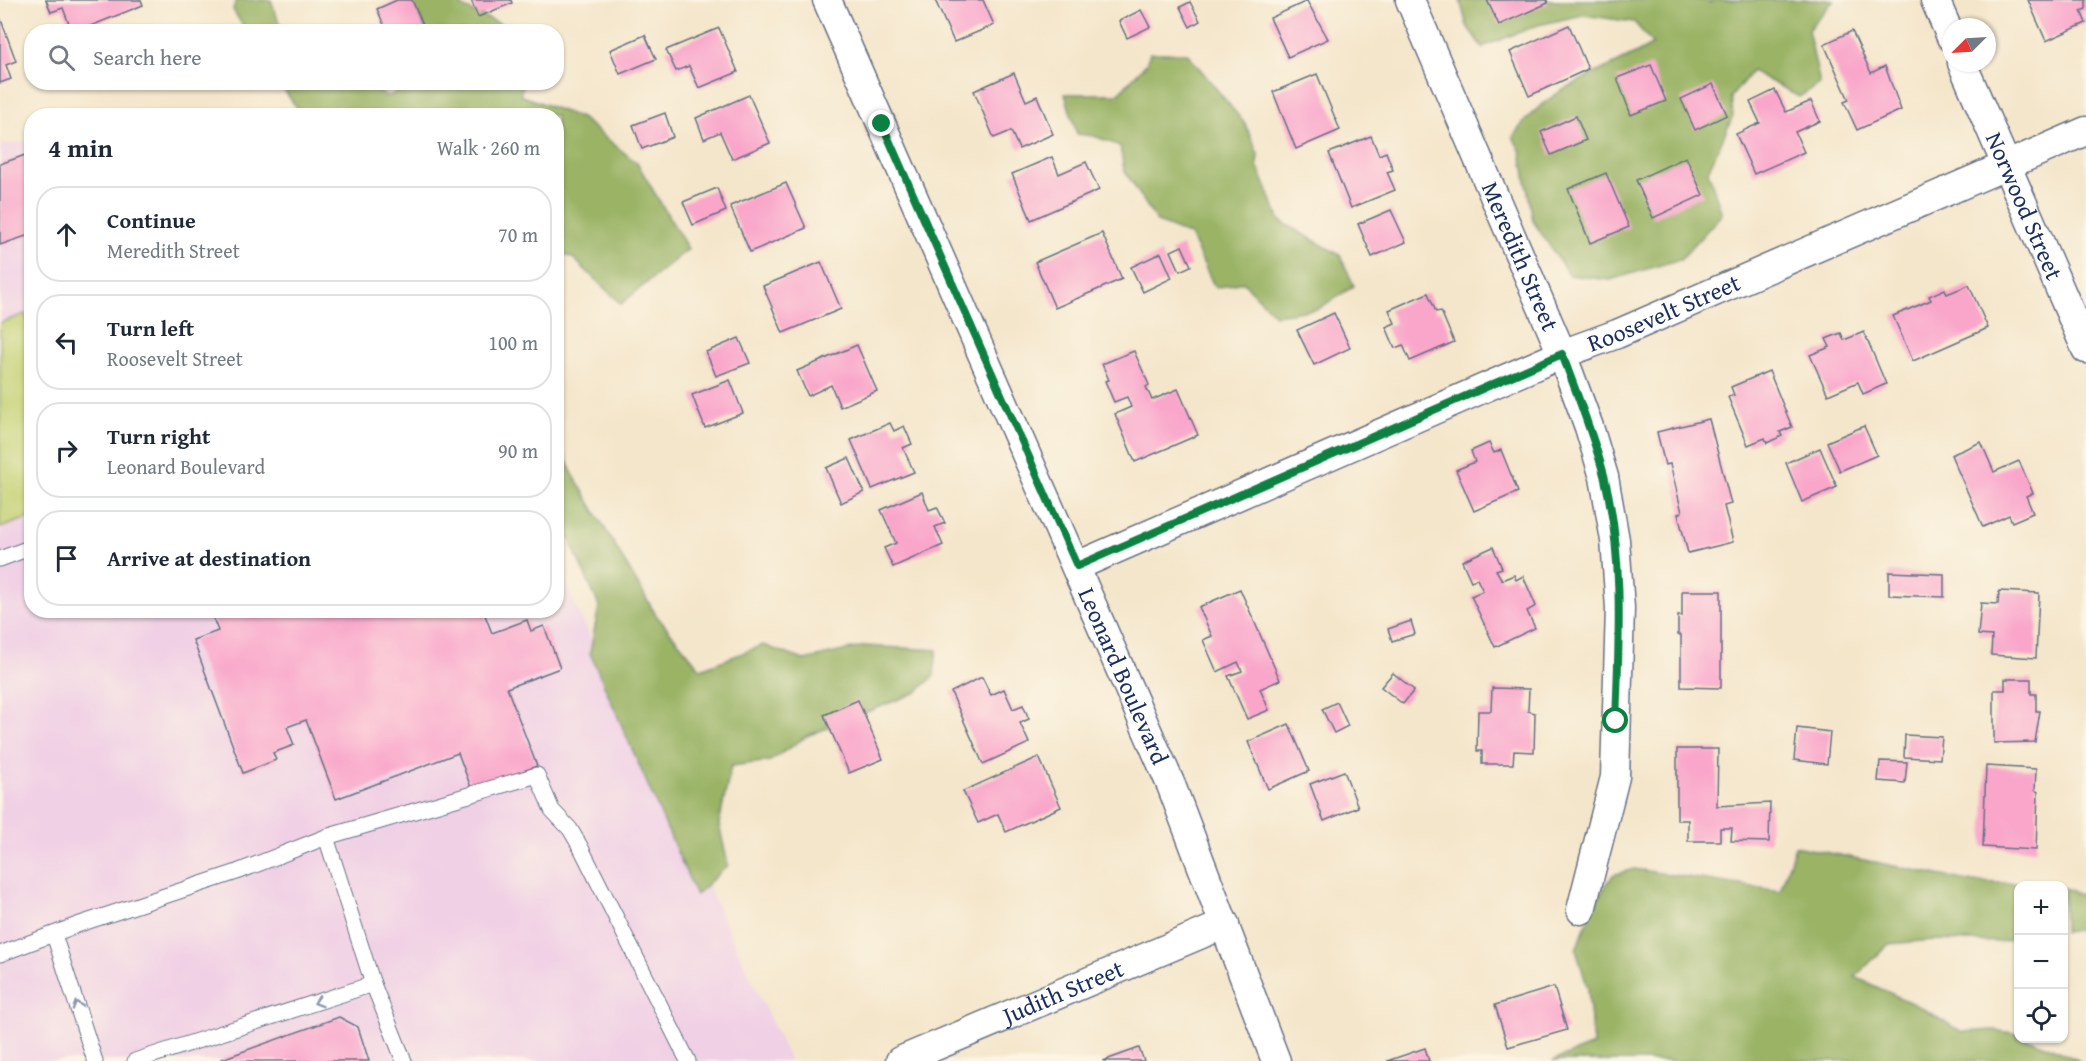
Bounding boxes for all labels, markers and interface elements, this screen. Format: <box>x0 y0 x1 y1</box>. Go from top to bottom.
north arrow <box>1942 18 1996 72</box>
search box <box>24 24 564 90</box>
icon: search <box>45 41 78 74</box>
text: Search here <box>93 41 202 73</box>
route end <box>868 110 894 136</box>
street label: Norwood Street <box>1977 127 2072 286</box>
text: 4 min <box>48 128 113 167</box>
text: Walk · 260 m <box>437 133 540 162</box>
street label: Meredith Street <box>1473 176 1568 337</box>
text: Continue <box>107 204 196 236</box>
icon: ahead <box>50 218 83 251</box>
text: 70 m <box>498 220 538 249</box>
text: Meredith Street <box>107 236 240 265</box>
street label: Roosevelt Street <box>1582 265 1746 360</box>
text: Turn left <box>107 312 194 344</box>
icon: left <box>50 326 83 359</box>
text: 100 m <box>488 328 538 357</box>
text: Roosevelt Street <box>107 344 243 373</box>
text: Turn right <box>107 420 210 452</box>
icon: right <box>50 434 83 467</box>
text: 90 m <box>498 436 538 465</box>
text: Leonard Boulevard <box>107 452 265 481</box>
icon: arrive <box>50 542 83 575</box>
text: Arrive at destination <box>107 542 311 574</box>
street label: Leonard Boulevard <box>1070 582 1178 770</box>
route start <box>1602 707 1628 733</box>
map controls <box>2014 881 2068 1043</box>
button: + <box>2014 881 2068 935</box>
button: − <box>2014 935 2068 989</box>
street label: Judith Street <box>994 951 1129 1034</box>
button: locate <box>2014 989 2068 1043</box>
one-way arrow <box>313 995 324 1007</box>
one-way arrow <box>72 1000 85 1011</box>

